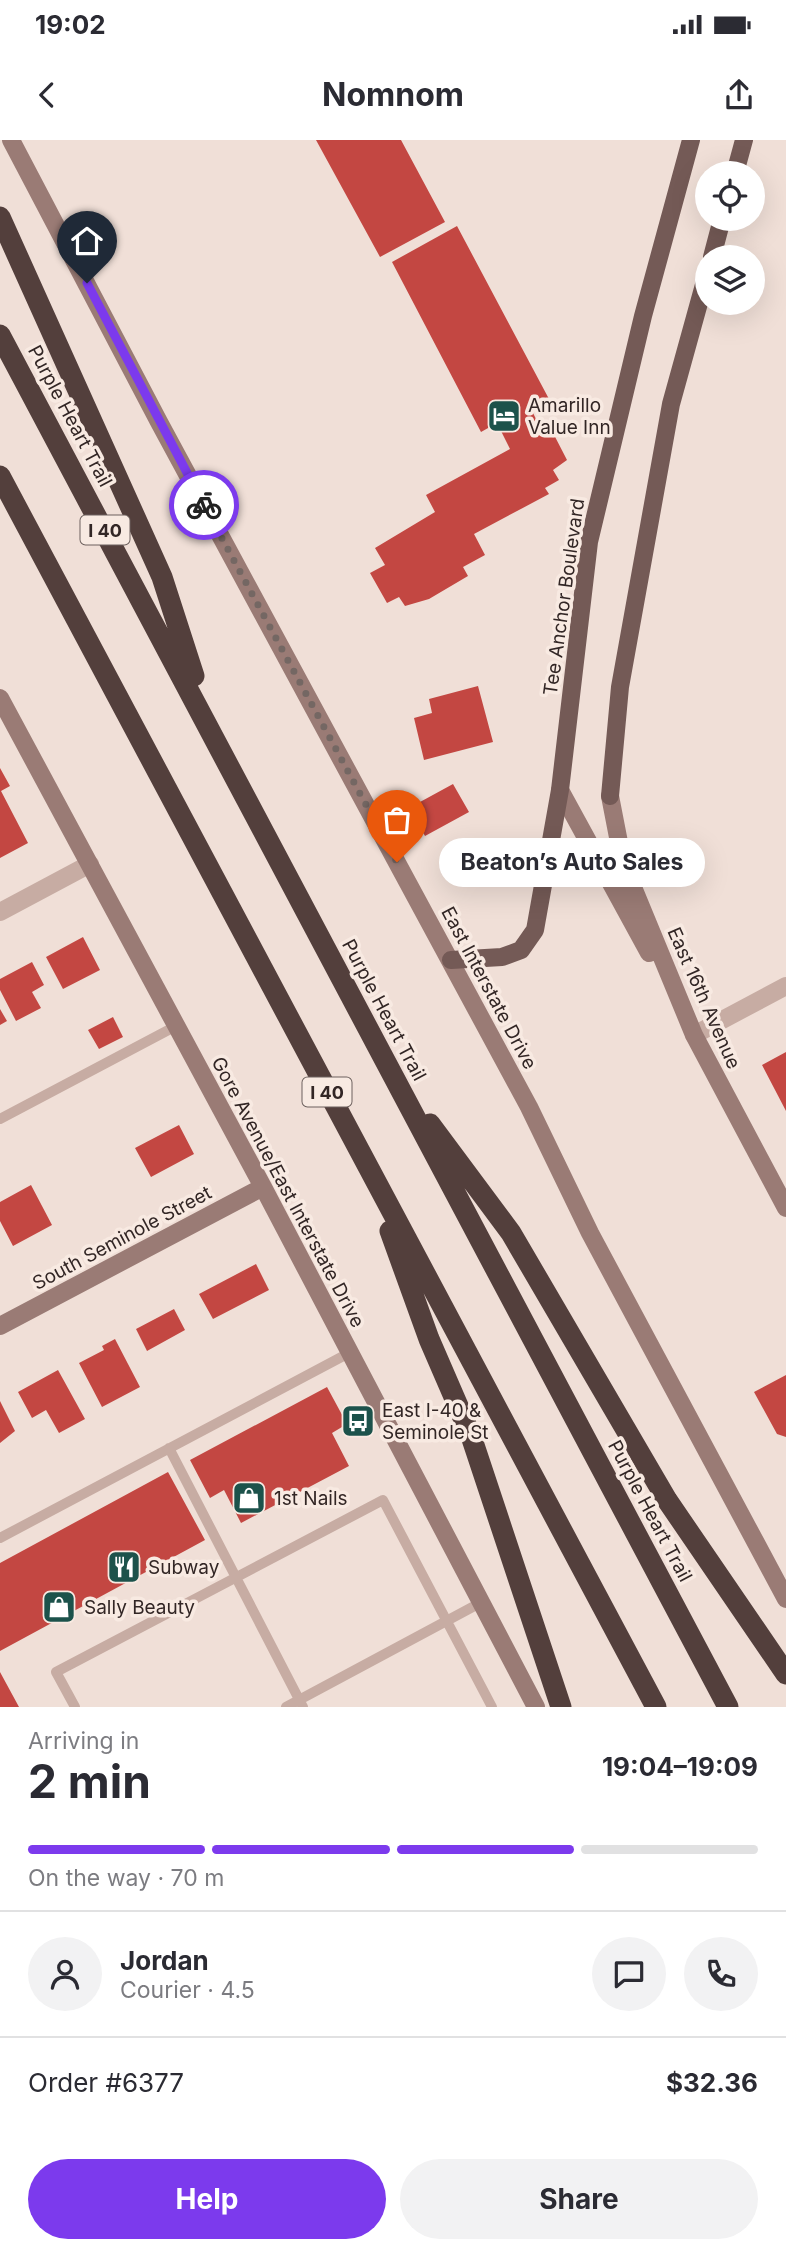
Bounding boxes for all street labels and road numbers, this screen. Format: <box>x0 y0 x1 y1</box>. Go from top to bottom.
street label: Purple Heart Trail <box>23 341 117 491</box>
street label: Tee Anchor Boulevard <box>539 497 589 697</box>
road number: I 40 <box>80 516 130 544</box>
street label: East Interstate Drive <box>436 903 542 1073</box>
street label: East 16th Avenue <box>662 924 746 1072</box>
street label: Purple Heart Trail <box>337 935 431 1085</box>
street label: Gore Avenue/East Interstate Drive <box>207 1053 369 1331</box>
road number: I 40 <box>302 1077 352 1107</box>
street label: South Seminole Street <box>29 1181 215 1295</box>
street label: Purple Heart Trail <box>603 1436 697 1586</box>

